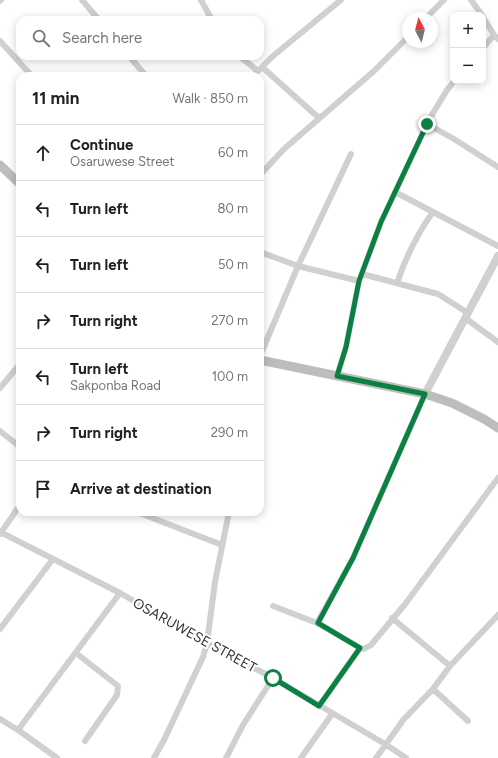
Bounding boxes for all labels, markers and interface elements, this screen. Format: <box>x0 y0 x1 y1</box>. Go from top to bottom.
north arrow <box>402 12 438 48</box>
map controls <box>450 12 486 84</box>
button: + <box>450 12 486 48</box>
search box <box>16 16 264 60</box>
icon: search <box>30 27 52 49</box>
text: Search here <box>62 29 142 47</box>
button: − <box>450 48 486 84</box>
text: 11 min <box>32 88 79 108</box>
text: Walk · 850 m <box>172 91 248 106</box>
route end <box>418 115 436 133</box>
text: Continue <box>70 136 133 154</box>
icon: ahead <box>32 142 54 164</box>
text: 60 m <box>218 145 248 160</box>
text: Osaruwese Street <box>70 154 174 169</box>
icon: left <box>32 198 54 220</box>
text: Turn left <box>70 200 128 218</box>
text: 80 m <box>217 201 248 216</box>
icon: left <box>32 254 54 276</box>
text: Turn left <box>70 256 128 274</box>
text: 50 m <box>218 257 248 272</box>
icon: right <box>32 310 54 332</box>
text: Turn right <box>70 312 138 330</box>
text: 270 m <box>211 313 248 328</box>
text: Turn left <box>70 360 128 378</box>
icon: left <box>32 366 54 388</box>
text: 100 m <box>212 369 248 384</box>
text: Sakponba Road <box>70 378 161 393</box>
icon: right <box>32 422 54 444</box>
text: Turn right <box>70 424 138 442</box>
text: 290 m <box>211 425 248 440</box>
icon: arrive <box>32 478 54 500</box>
text: Arrive at destination <box>70 480 211 498</box>
street label: OSARUWESE STREET <box>130 594 260 677</box>
route start <box>264 669 282 687</box>

